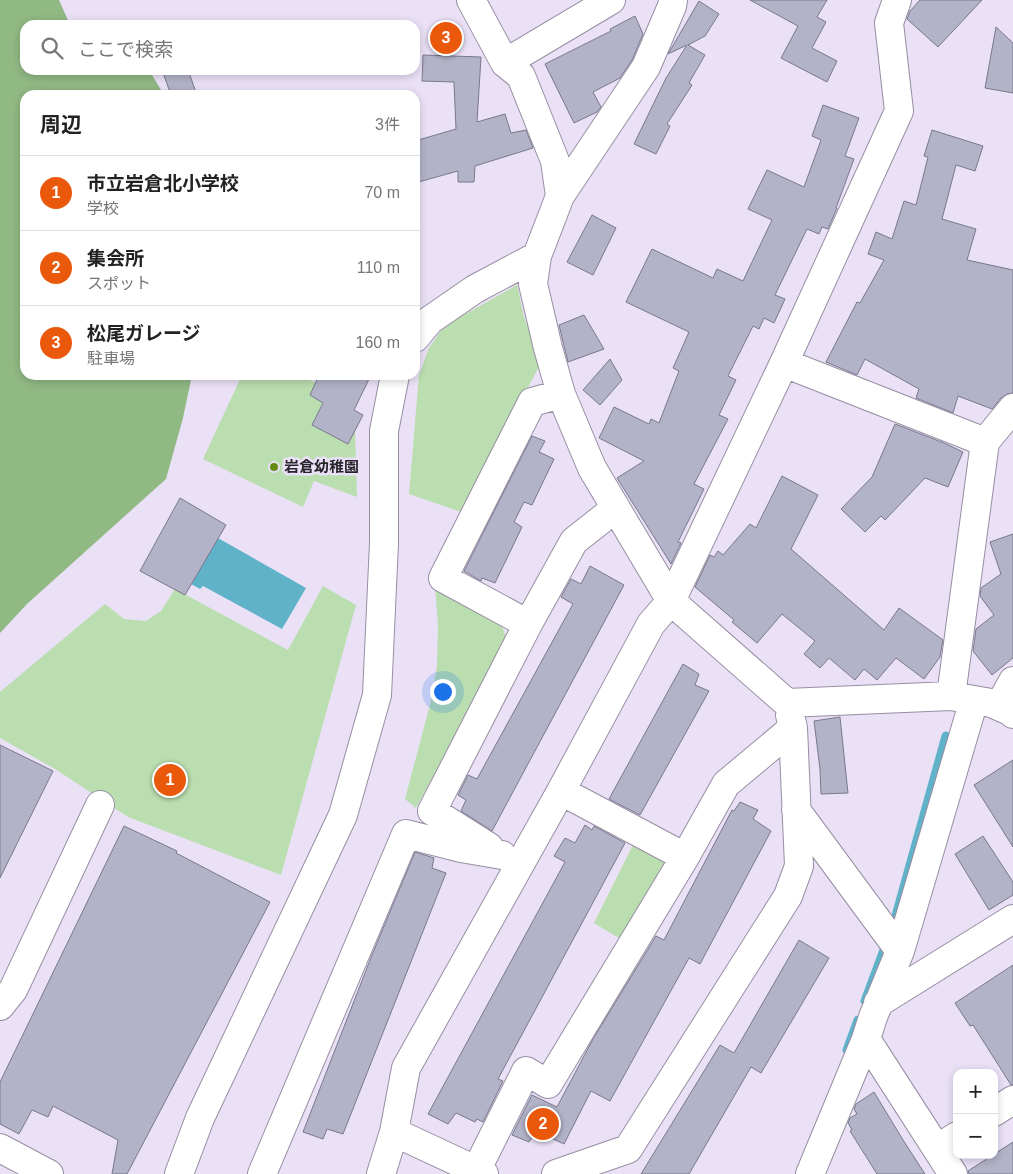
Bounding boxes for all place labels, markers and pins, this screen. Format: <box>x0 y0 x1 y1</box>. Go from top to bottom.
pin: 3 <box>430 19 462 57</box>
place label: 岩倉幼稚園 <box>284 458 359 475</box>
marker: 岩倉幼稚園 <box>268 461 280 473</box>
pin: 1 <box>154 761 186 799</box>
pin: 2 <box>527 1105 559 1143</box>

